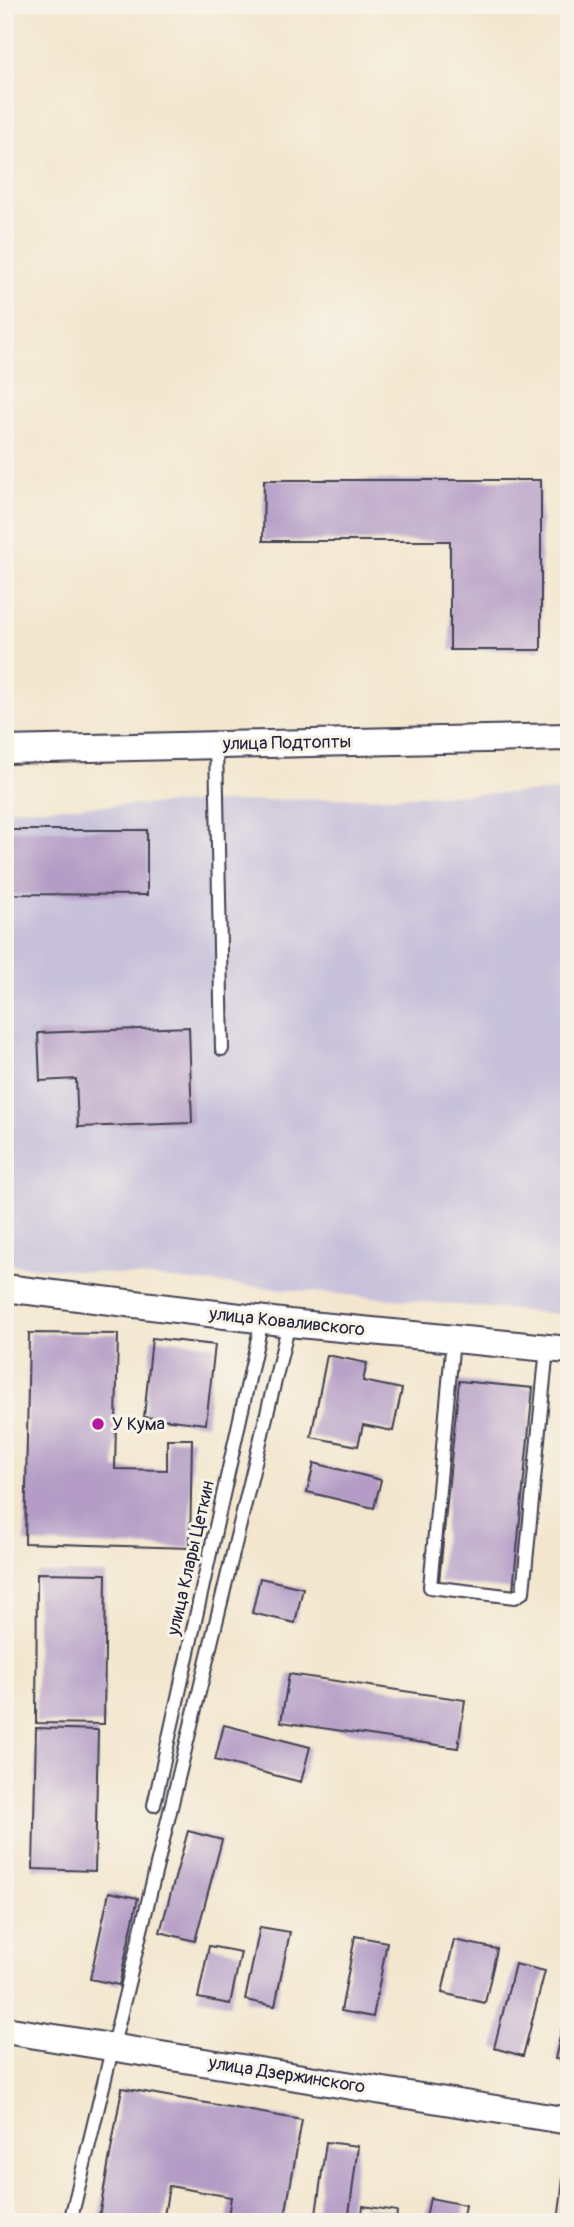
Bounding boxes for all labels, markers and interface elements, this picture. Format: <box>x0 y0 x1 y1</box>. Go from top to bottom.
street label: улица Подтопты <box>222 730 351 756</box>
street label: улица Коваливского <box>207 1302 366 1342</box>
place label: У Кума <box>112 1413 165 1436</box>
marker: У Кума <box>90 1416 106 1432</box>
street label: улица Клары Цеткин <box>162 1478 220 1638</box>
street label: улица Дзержинского <box>206 2051 367 2099</box>

